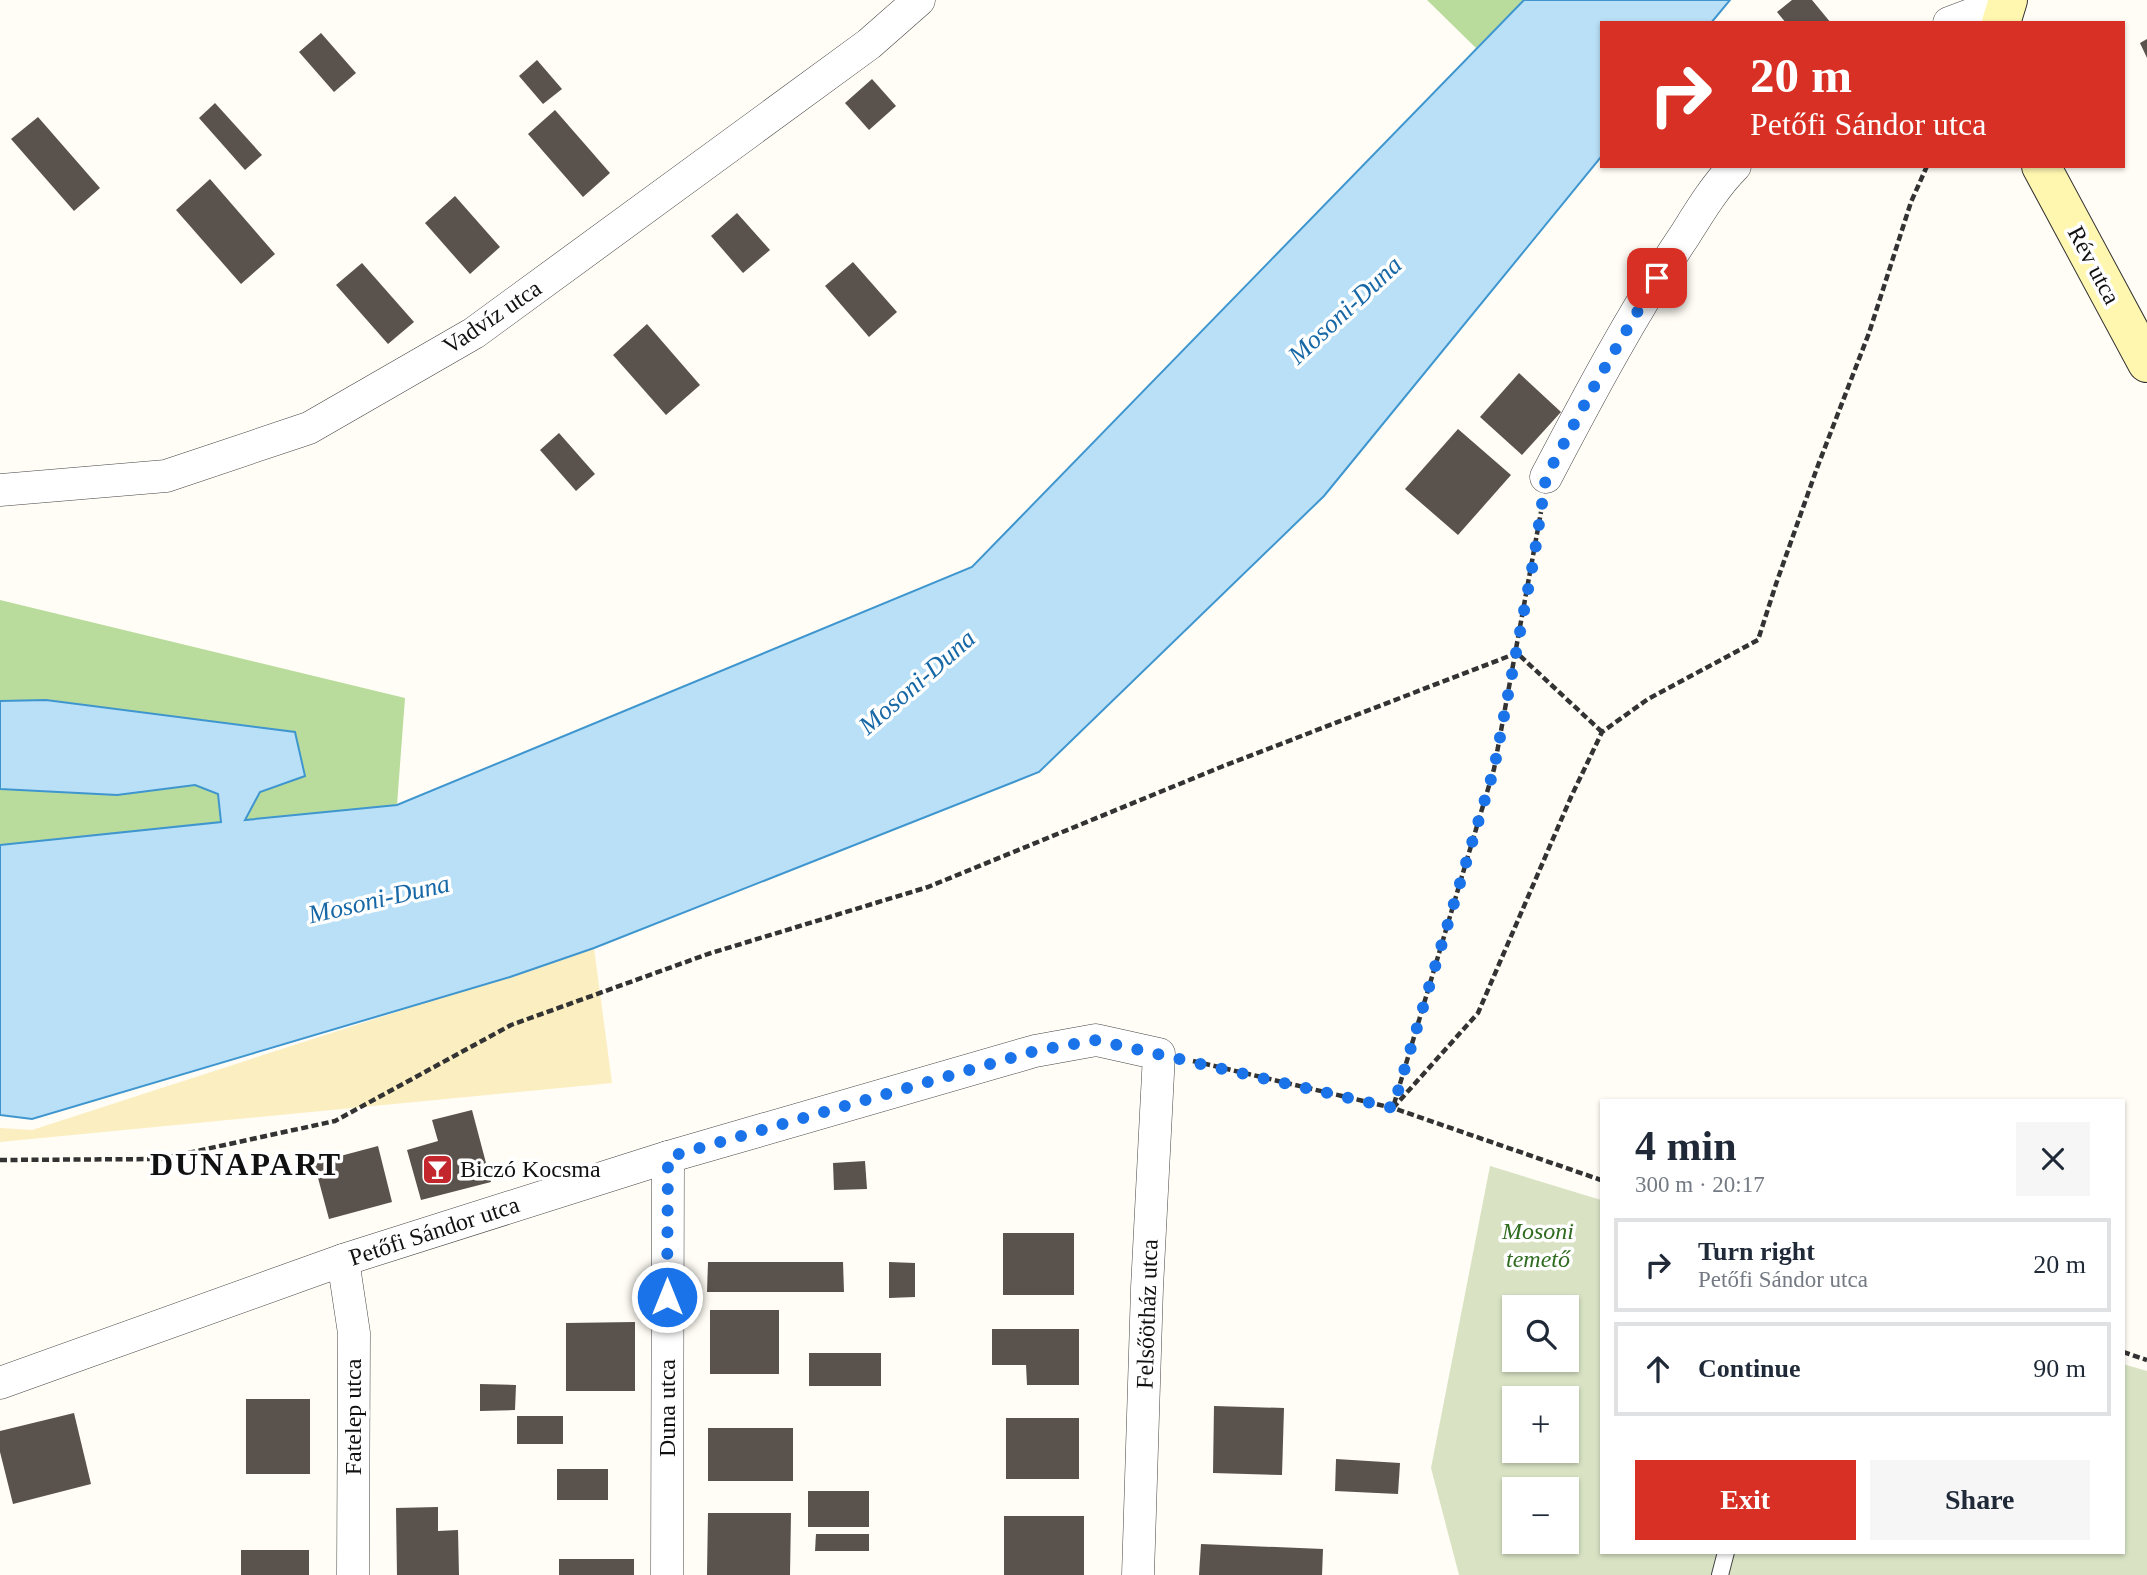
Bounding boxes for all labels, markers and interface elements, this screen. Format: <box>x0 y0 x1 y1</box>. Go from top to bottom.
text: 20 m <box>1750 48 1852 103</box>
icon: right <box>1635 49 1726 140</box>
text: Petőfi Sándor utca <box>1750 106 1986 142</box>
street label: Rév utca <box>2063 222 2126 309</box>
pin <box>1627 248 1687 308</box>
water label: Mosoni-Duna <box>1282 250 1408 371</box>
icon: arrive <box>1638 259 1676 297</box>
street label: Vadvíz utca <box>438 275 546 359</box>
water label: Mosoni-Duna <box>852 624 981 741</box>
water label: Mosoni-Duna <box>304 869 453 930</box>
button: close <box>2016 1122 2090 1196</box>
text: 4 min <box>1635 1123 1737 1169</box>
district label: DUNAPART <box>150 1146 342 1182</box>
bar icon: Biczó Kocsma <box>420 1152 454 1186</box>
place label: Biczó Kocsma <box>460 1156 601 1182</box>
text: 300 m · 20:17 <box>1635 1172 1765 1197</box>
street label: Petőfi Sándor utca <box>346 1191 523 1271</box>
park label: Mosoni temető <box>1501 1218 1574 1272</box>
text: Turn right <box>1698 1237 1815 1266</box>
street label: Felsőötház utca <box>1131 1238 1163 1389</box>
icon: right <box>1639 1246 1677 1284</box>
text: 20 m <box>2033 1250 2086 1279</box>
position arrow <box>630 1260 704 1334</box>
text: Petőfi Sándor utca <box>1698 1267 1868 1292</box>
map controls <box>1502 1295 1579 1554</box>
button: search <box>1502 1295 1579 1372</box>
icon: ahead <box>1639 1350 1677 1388</box>
text: Continue <box>1698 1354 1801 1383</box>
text: 90 m <box>2033 1354 2086 1383</box>
street label: Fatelep utca <box>340 1358 366 1475</box>
street label: Duna utca <box>654 1359 680 1457</box>
button: + <box>1502 1386 1579 1463</box>
button: Exit <box>1635 1460 1856 1540</box>
button: Share <box>1870 1460 2090 1540</box>
button: − <box>1502 1477 1579 1554</box>

